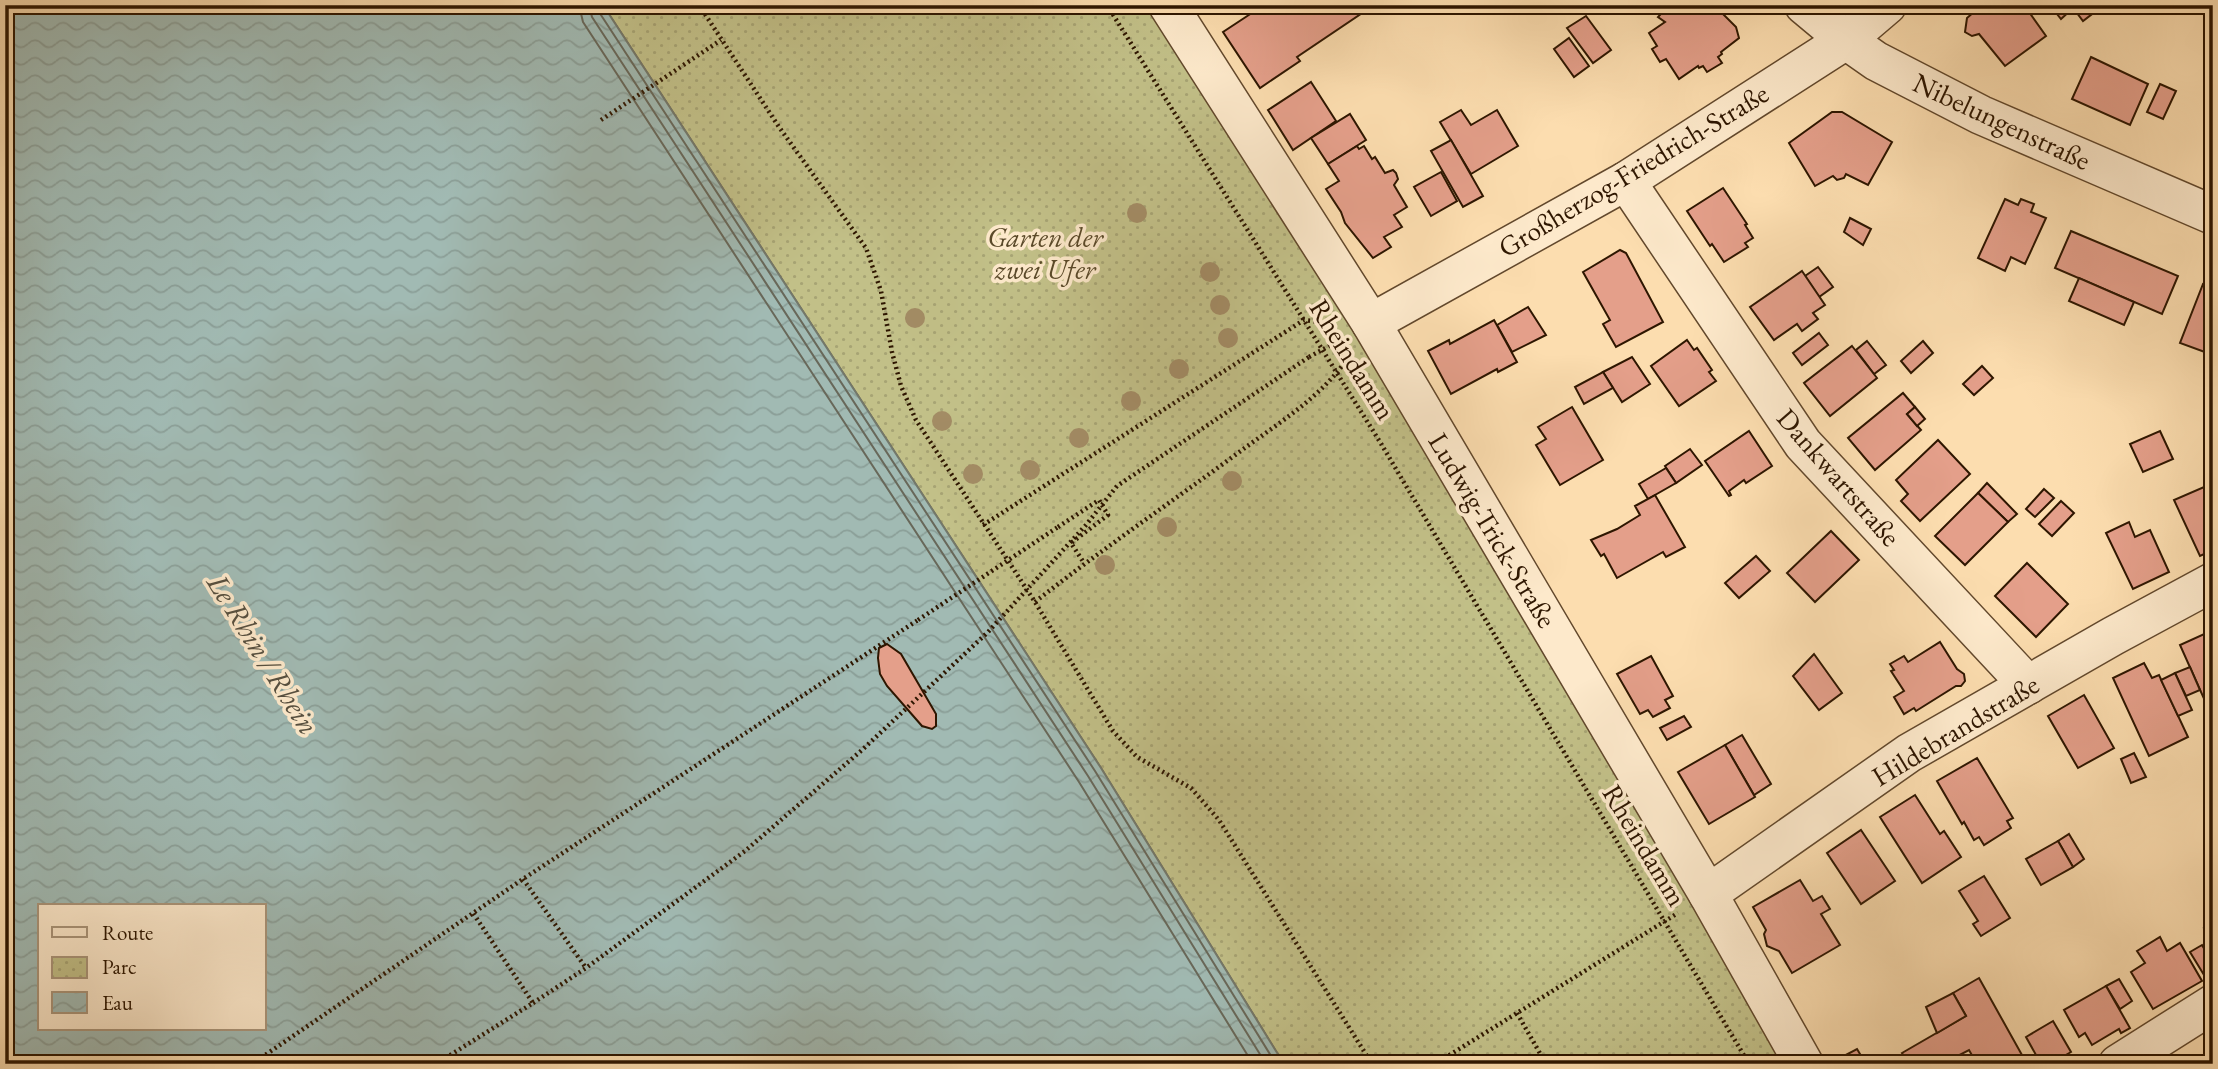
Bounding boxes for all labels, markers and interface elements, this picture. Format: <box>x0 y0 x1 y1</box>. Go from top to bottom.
street label: Nibelungenstraße <box>1907 64 2097 178</box>
street label: Großherzog-Friedrich-Straße <box>1491 75 1775 265</box>
park label: Garten der zwei Ufer <box>987 219 1104 287</box>
street label: Rheindamm <box>1302 292 1404 426</box>
street label: Dankwartstraße <box>1769 400 1909 554</box>
street label: Ludwig-Trick-Straße <box>1421 426 1565 634</box>
water label: Le Rhin / Rhein <box>198 565 328 742</box>
street label: Hildebrandstraße <box>1865 666 2045 794</box>
street label: Rheindamm <box>1595 778 1696 913</box>
legend <box>38 904 266 1030</box>
text: Route <box>102 919 153 946</box>
text: Parc <box>102 953 136 980</box>
text: Eau <box>102 989 133 1016</box>

